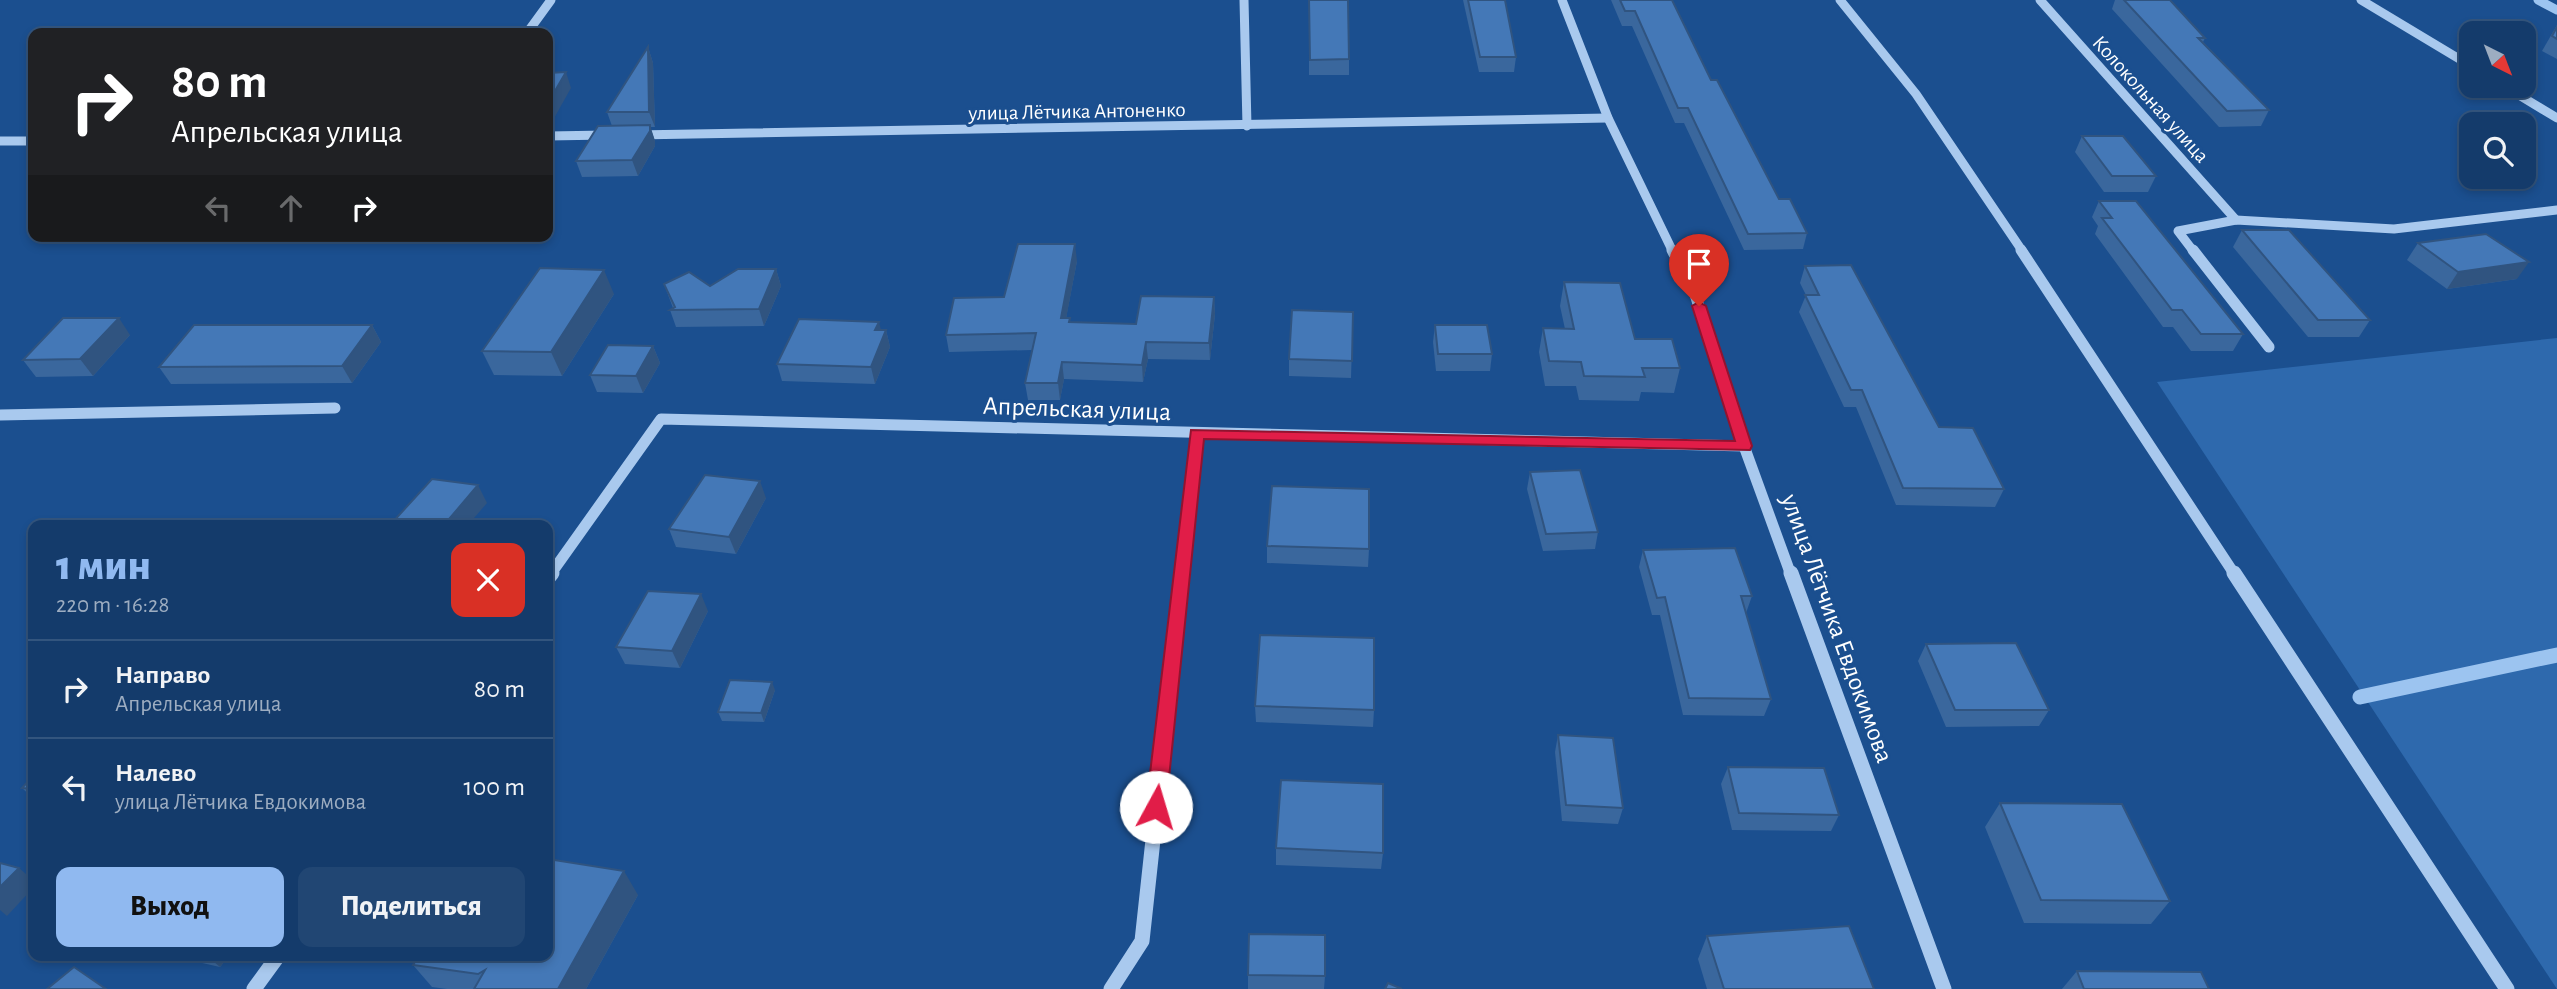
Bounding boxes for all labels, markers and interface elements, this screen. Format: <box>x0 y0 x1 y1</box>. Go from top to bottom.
north arrow <box>2459 21 2536 98</box>
map controls <box>2459 21 2536 189</box>
street label: Колокольная улица <box>2088 32 2213 167</box>
icon: right <box>56 56 147 147</box>
text: 80 m <box>171 58 268 107</box>
street label: улица Лётчика Антоненко <box>967 99 1186 124</box>
button: search <box>2459 112 2536 189</box>
text: Апрельская улица <box>171 116 403 148</box>
icon: left <box>199 189 237 227</box>
icon: ahead <box>272 189 310 227</box>
icon: right <box>345 189 383 227</box>
pin <box>1669 234 1729 306</box>
icon: arrive <box>1680 245 1718 283</box>
street label: Апрельская улица <box>982 393 1172 425</box>
street label: улица Лётчика Евдокимова <box>1776 490 1898 766</box>
button: close <box>451 543 525 617</box>
text: 1 мин <box>56 545 151 587</box>
text: 220 m · 16:28 <box>56 594 169 617</box>
text: Направо <box>115 662 210 688</box>
icon: right <box>56 670 94 708</box>
text: 80 m <box>474 676 525 702</box>
text: Апрельская улица <box>115 693 282 716</box>
text: Налево <box>115 760 196 786</box>
icon: left <box>56 768 94 806</box>
position arrow <box>1119 770 1193 844</box>
text: 100 m <box>464 774 525 800</box>
text: улица Лётчика Евдокимова <box>115 791 366 814</box>
button: Выход <box>56 867 284 947</box>
button: Поделиться <box>298 867 525 947</box>

